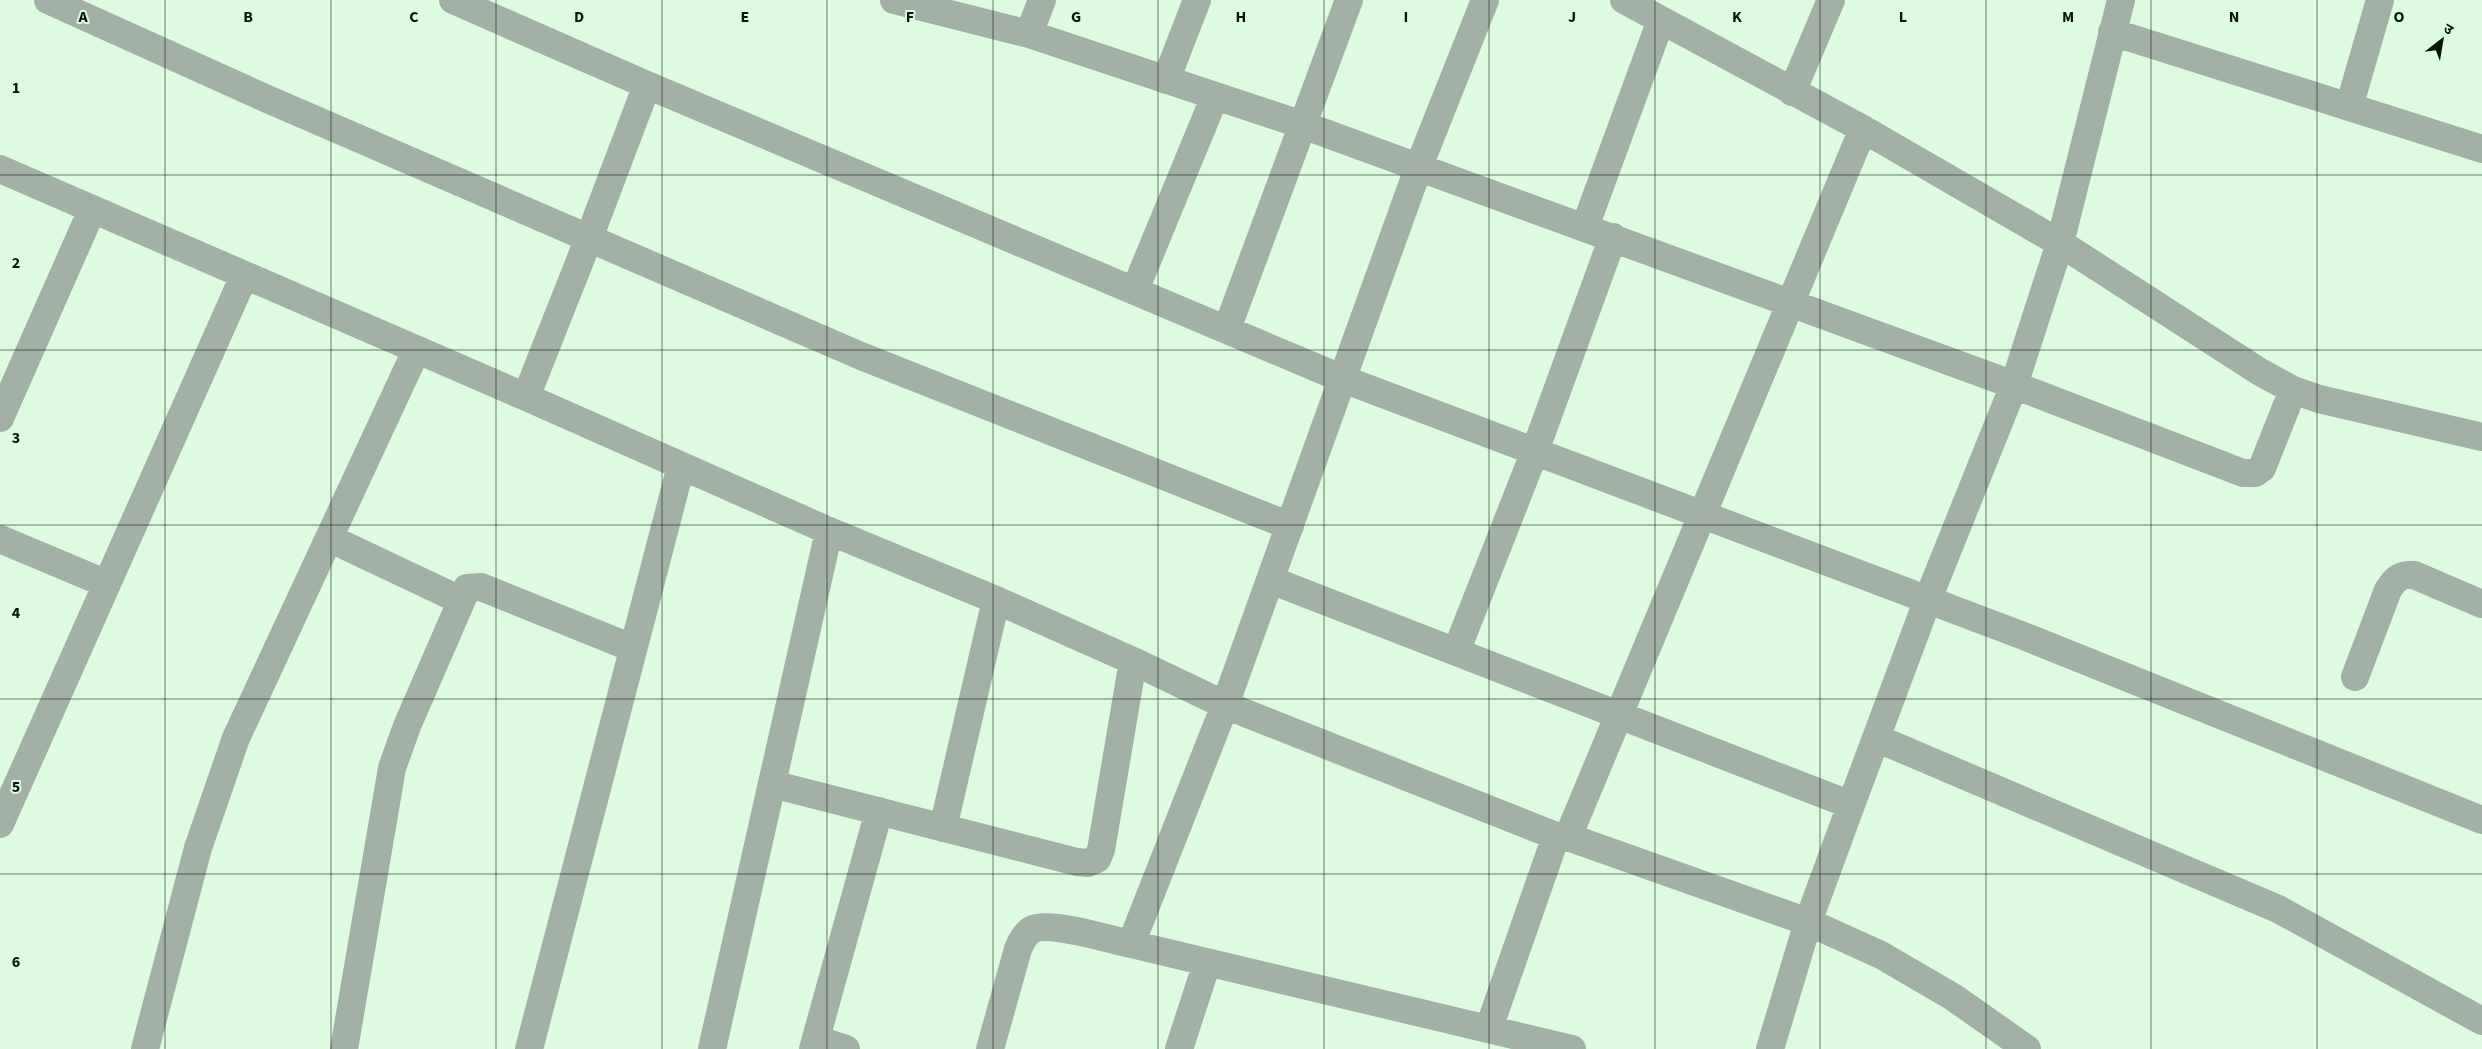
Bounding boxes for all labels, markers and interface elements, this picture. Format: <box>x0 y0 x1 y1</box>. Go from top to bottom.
text: A <box>77 6 88 28</box>
text: B <box>243 6 253 28</box>
text: C <box>409 6 419 28</box>
text: D <box>574 6 584 28</box>
text: E <box>741 6 749 28</box>
text: F <box>906 6 914 28</box>
text: G <box>1071 6 1081 28</box>
text: H <box>1236 6 1246 28</box>
text: I <box>1404 6 1408 28</box>
text: J <box>1568 6 1576 28</box>
text: K <box>1732 6 1742 28</box>
text: L <box>1899 6 1907 28</box>
text: M <box>2062 6 2074 28</box>
text: N <box>2229 6 2239 28</box>
text: O <box>2394 6 2405 28</box>
north arrow <box>2417 15 2467 65</box>
text: उ <box>2440 19 2458 41</box>
text: 1 <box>12 77 20 99</box>
text: 2 <box>12 252 20 274</box>
text: 3 <box>12 427 20 449</box>
text: 4 <box>12 602 21 624</box>
text: 5 <box>12 776 20 798</box>
text: 6 <box>12 951 20 973</box>

